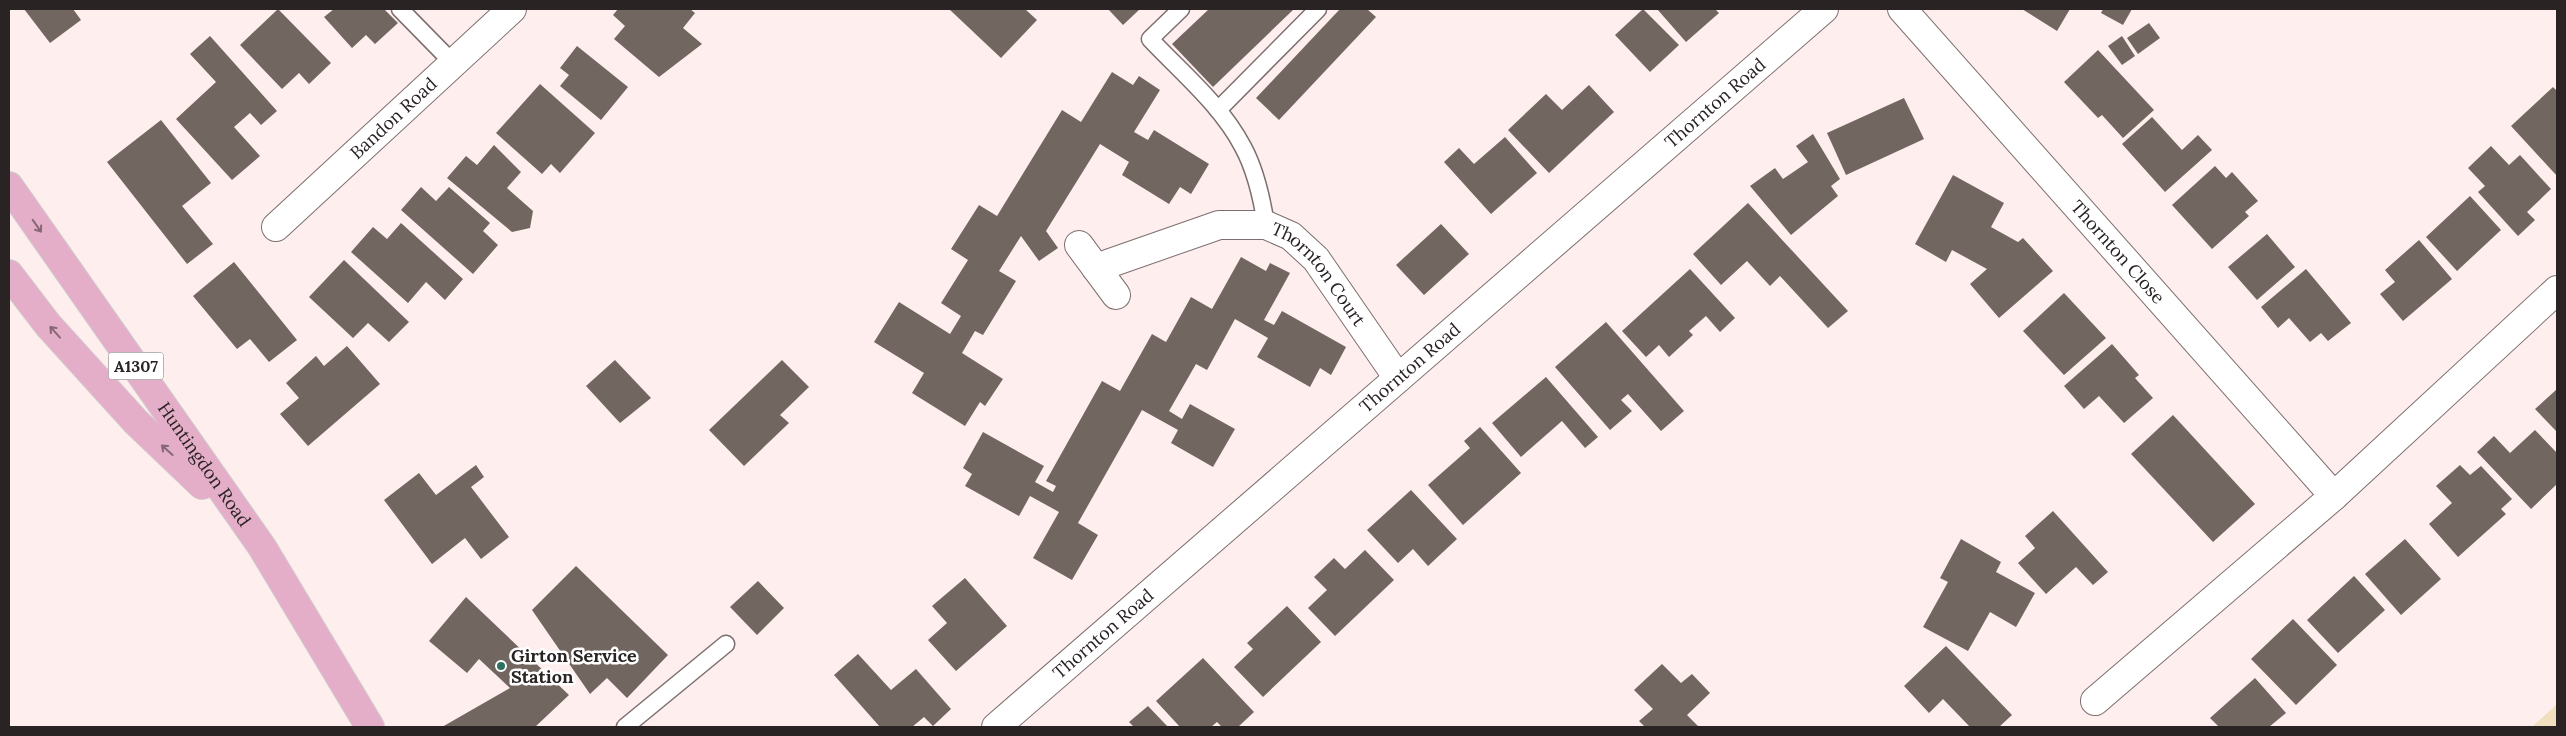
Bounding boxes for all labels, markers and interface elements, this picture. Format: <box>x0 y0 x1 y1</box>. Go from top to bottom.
street label: Thornton Road <box>1660 53 1770 153</box>
street label: Bandon Road <box>345 72 442 164</box>
street label: Thornton Close <box>2066 195 2170 309</box>
street label: Thornton Court <box>1268 217 1371 330</box>
one-way arrow <box>32 219 42 233</box>
street label: Thornton Road <box>1354 317 1465 418</box>
one-way arrow <box>49 326 61 339</box>
road number: A1307 <box>108 352 164 380</box>
street label: Huntingdon Road <box>153 397 256 531</box>
one-way arrow <box>160 444 173 455</box>
street label: Thornton Road <box>1048 583 1158 684</box>
place label: Girton Service Station <box>511 644 637 688</box>
marker: Girton Service Station <box>495 660 507 672</box>

